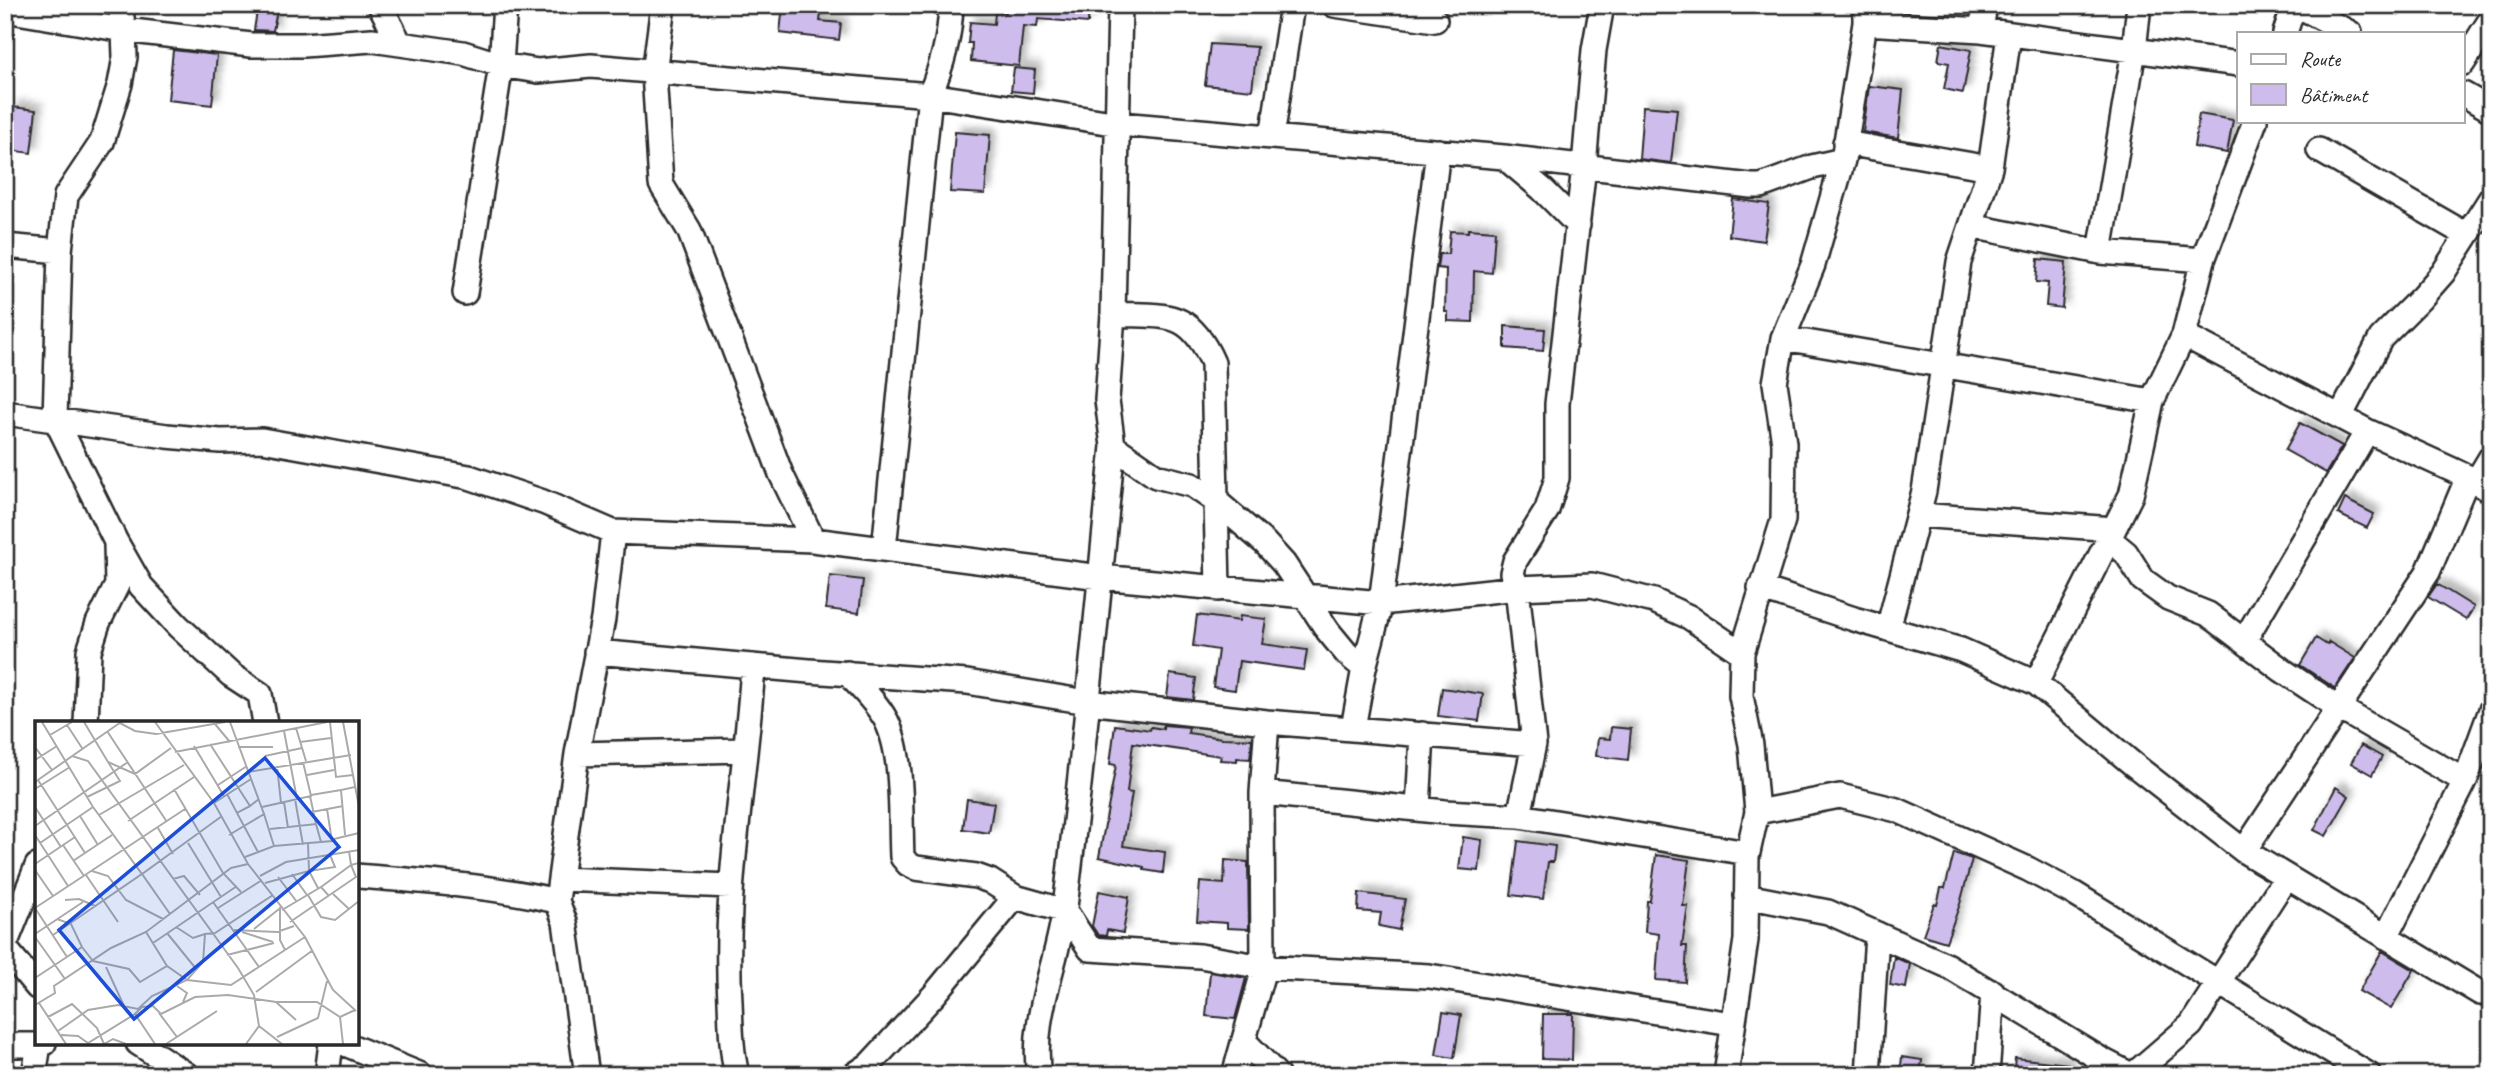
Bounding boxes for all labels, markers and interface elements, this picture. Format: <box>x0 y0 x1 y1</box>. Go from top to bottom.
legend <box>2237 32 2464 122</box>
text: Route <box>2300 46 2341 72</box>
text: Bâtiment <box>2300 82 2369 108</box>
inset map <box>35 721 359 1045</box>

